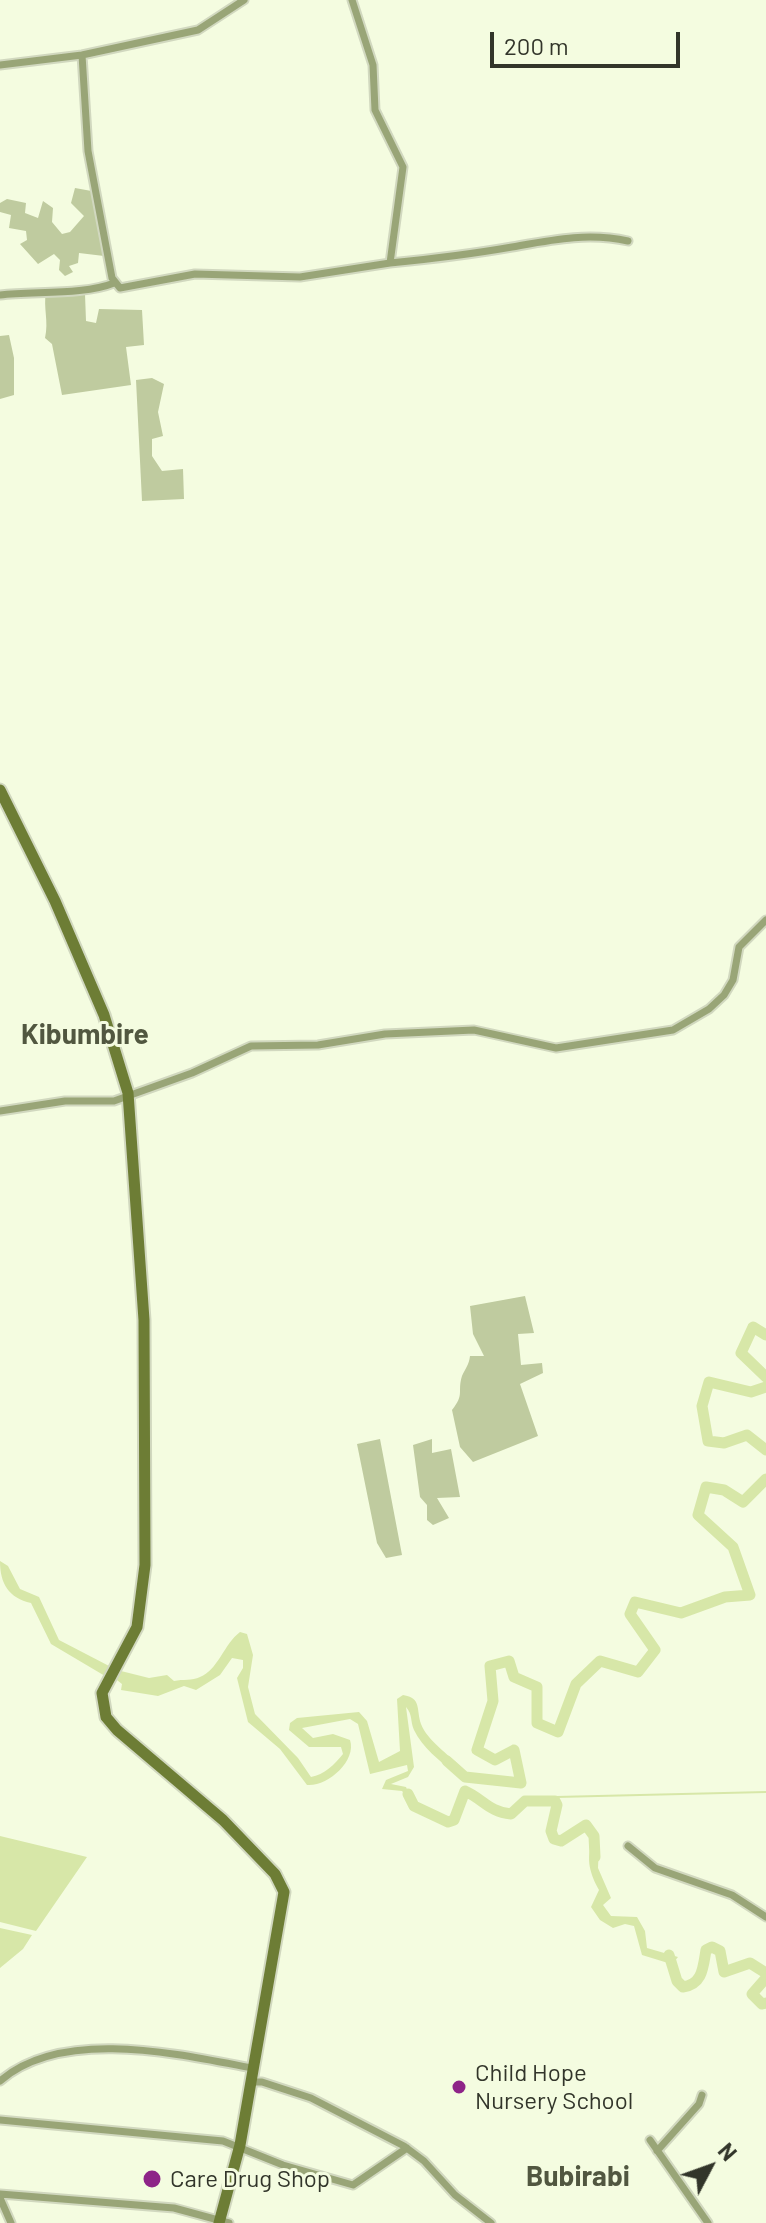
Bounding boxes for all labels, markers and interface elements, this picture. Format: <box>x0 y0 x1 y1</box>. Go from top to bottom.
scale bar <box>494 16 684 66</box>
text: 200 m <box>504 31 569 60</box>
district label: Kibumbire <box>21 1018 149 1052</box>
place label: Child Hope Nursery School <box>475 2059 633 2115</box>
marker: Child Hope Nursery School <box>450 2078 468 2096</box>
north arrow <box>670 2127 750 2207</box>
text: N <box>713 2137 743 2165</box>
district label: Bubirabi <box>526 2160 630 2194</box>
place label: Care Drug Shop <box>170 2165 330 2193</box>
marker: Care Drug Shop <box>141 2168 163 2190</box>

